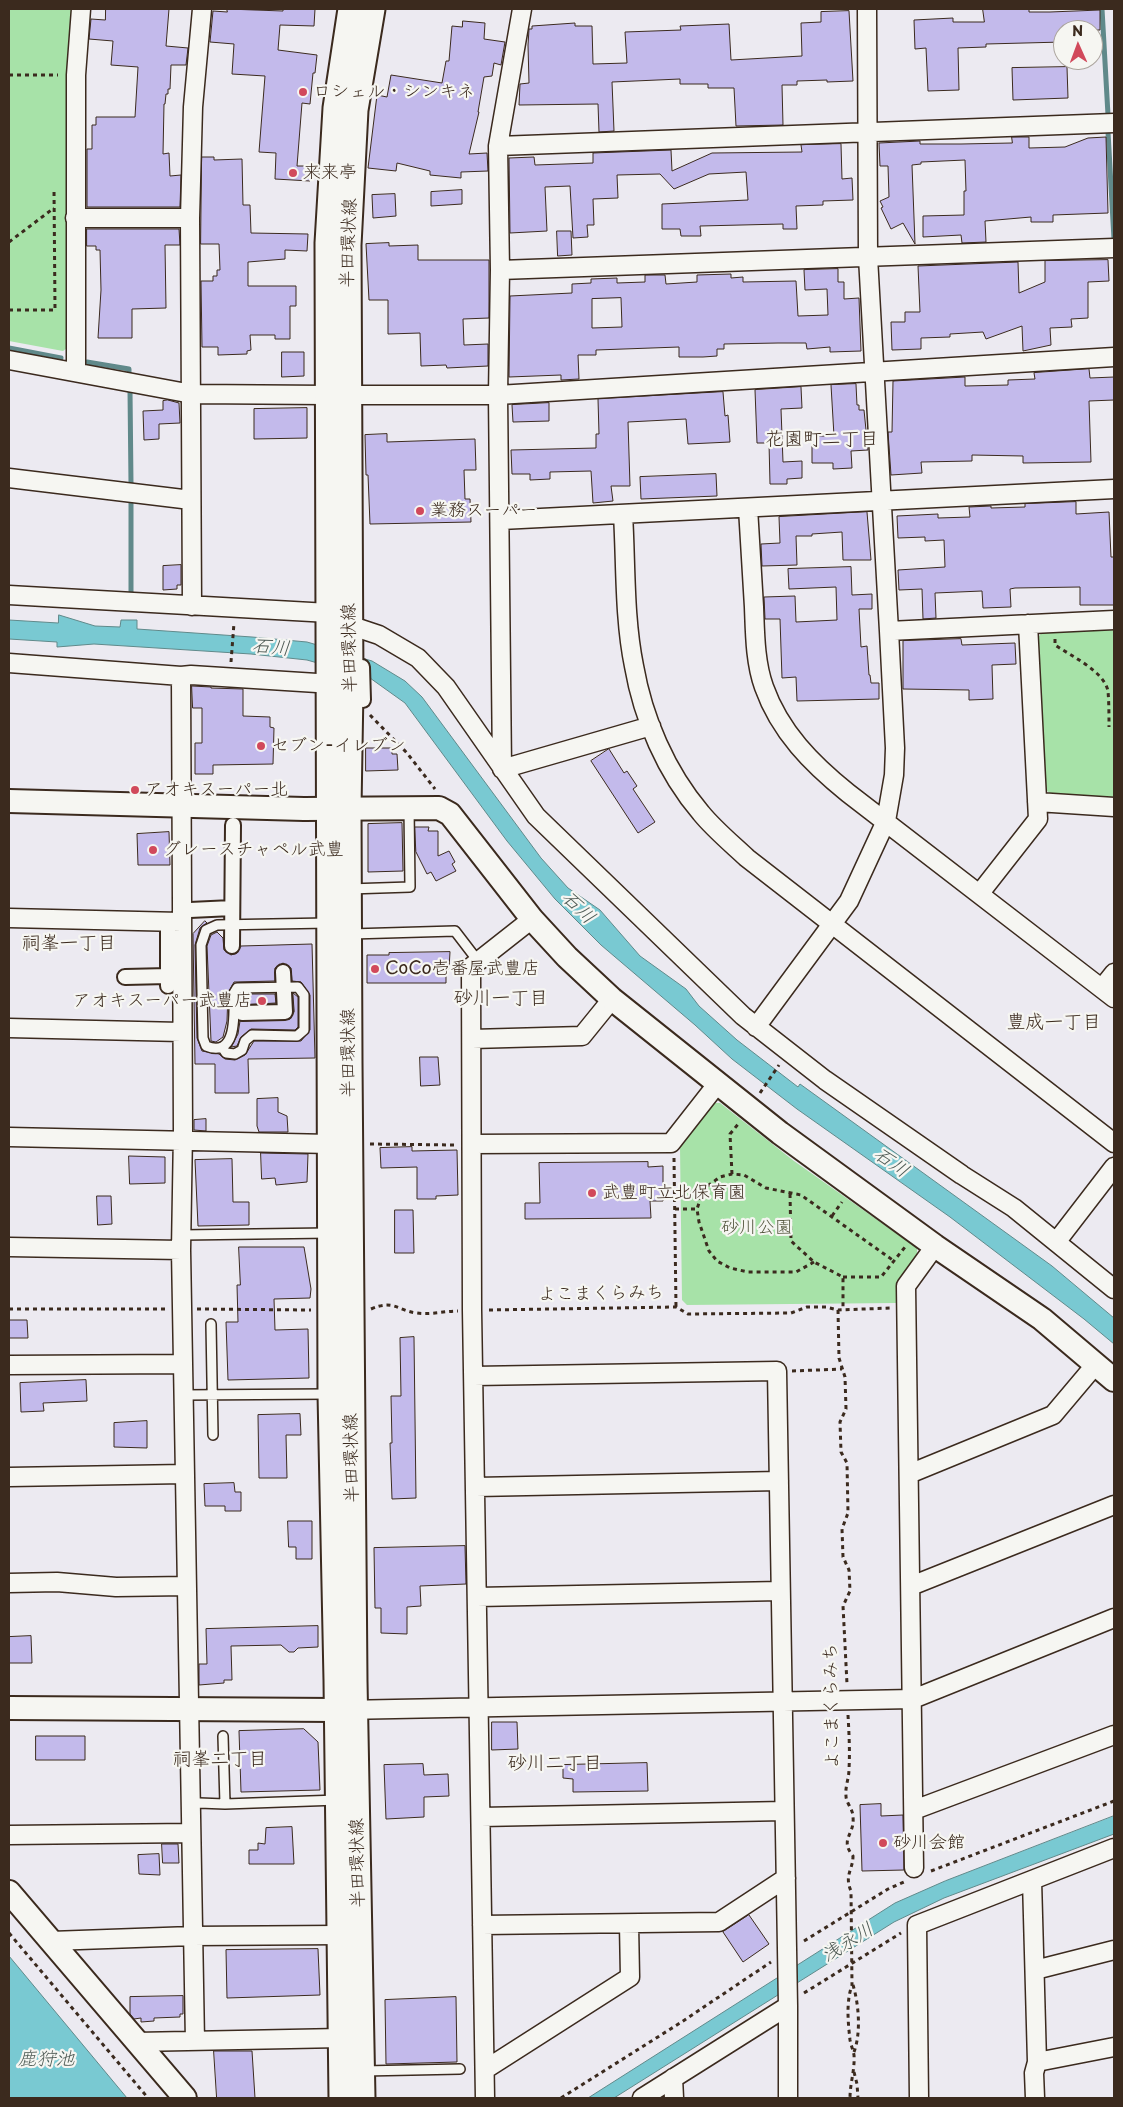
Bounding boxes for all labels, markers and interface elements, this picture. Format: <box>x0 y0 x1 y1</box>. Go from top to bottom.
north arrow <box>1053 20 1103 70</box>
text: N <box>1072 20 1083 41</box>
place label: ロシェル・シンキネ <box>313 81 475 103</box>
marker: ロシェル・シンキネ <box>297 86 309 98</box>
place label: 来来亭 <box>303 162 357 184</box>
marker: 来来亭 <box>287 167 299 179</box>
street label: 半田環状線 <box>337 198 361 288</box>
district label: 花園町二丁目 <box>765 429 879 451</box>
place label: 業務スーパー <box>430 500 537 522</box>
marker: 業務スーパー <box>414 505 426 517</box>
street label: 半田環状線 <box>338 603 362 693</box>
water label: 石川 <box>251 635 291 661</box>
place label: セブン-イレブン <box>271 735 406 757</box>
marker: セブン-イレブン <box>255 740 267 752</box>
place label: アオキスーパー北 <box>145 779 288 801</box>
marker: アオキスーパー北 <box>129 784 141 796</box>
place label: グレースチャペル武豊 <box>163 839 344 861</box>
marker: グレースチャペル武豊 <box>147 844 159 856</box>
water label: 石川 <box>556 887 600 929</box>
district label: 祠峯一丁目 <box>22 933 116 955</box>
place label: CoCo壱番屋武豊店 <box>385 958 540 980</box>
marker: CoCo壱番屋武豊店 <box>369 963 381 975</box>
district label: 砂川一丁目 <box>454 988 548 1010</box>
place label: アオキスーパー武豊店 <box>73 990 252 1012</box>
marker: アオキスーパー武豊店 <box>256 995 268 1007</box>
street label: 半田環状線 <box>338 1008 360 1098</box>
district label: 豊成一丁目 <box>1007 1012 1101 1034</box>
water label: 石川 <box>869 1143 913 1183</box>
place label: 武豊町立北保育園 <box>602 1182 746 1204</box>
marker: 武豊町立北保育園 <box>586 1187 598 1199</box>
park label: 砂川公園 <box>721 1217 793 1239</box>
street label: よこまくらみち <box>538 1282 664 1306</box>
street label: 半田環状線 <box>340 1413 364 1503</box>
street label: よこまくらみち <box>820 1643 844 1769</box>
district label: 祠峯二丁目 <box>173 1749 267 1771</box>
district label: 砂川二丁目 <box>508 1753 602 1775</box>
street label: 半田環状線 <box>346 1818 370 1908</box>
place label: 砂川会館 <box>893 1832 965 1854</box>
marker: 砂川会館 <box>877 1837 889 1849</box>
water label: 浅永川 <box>818 1918 878 1968</box>
water label: 鹿狩池 <box>18 2049 74 2071</box>

